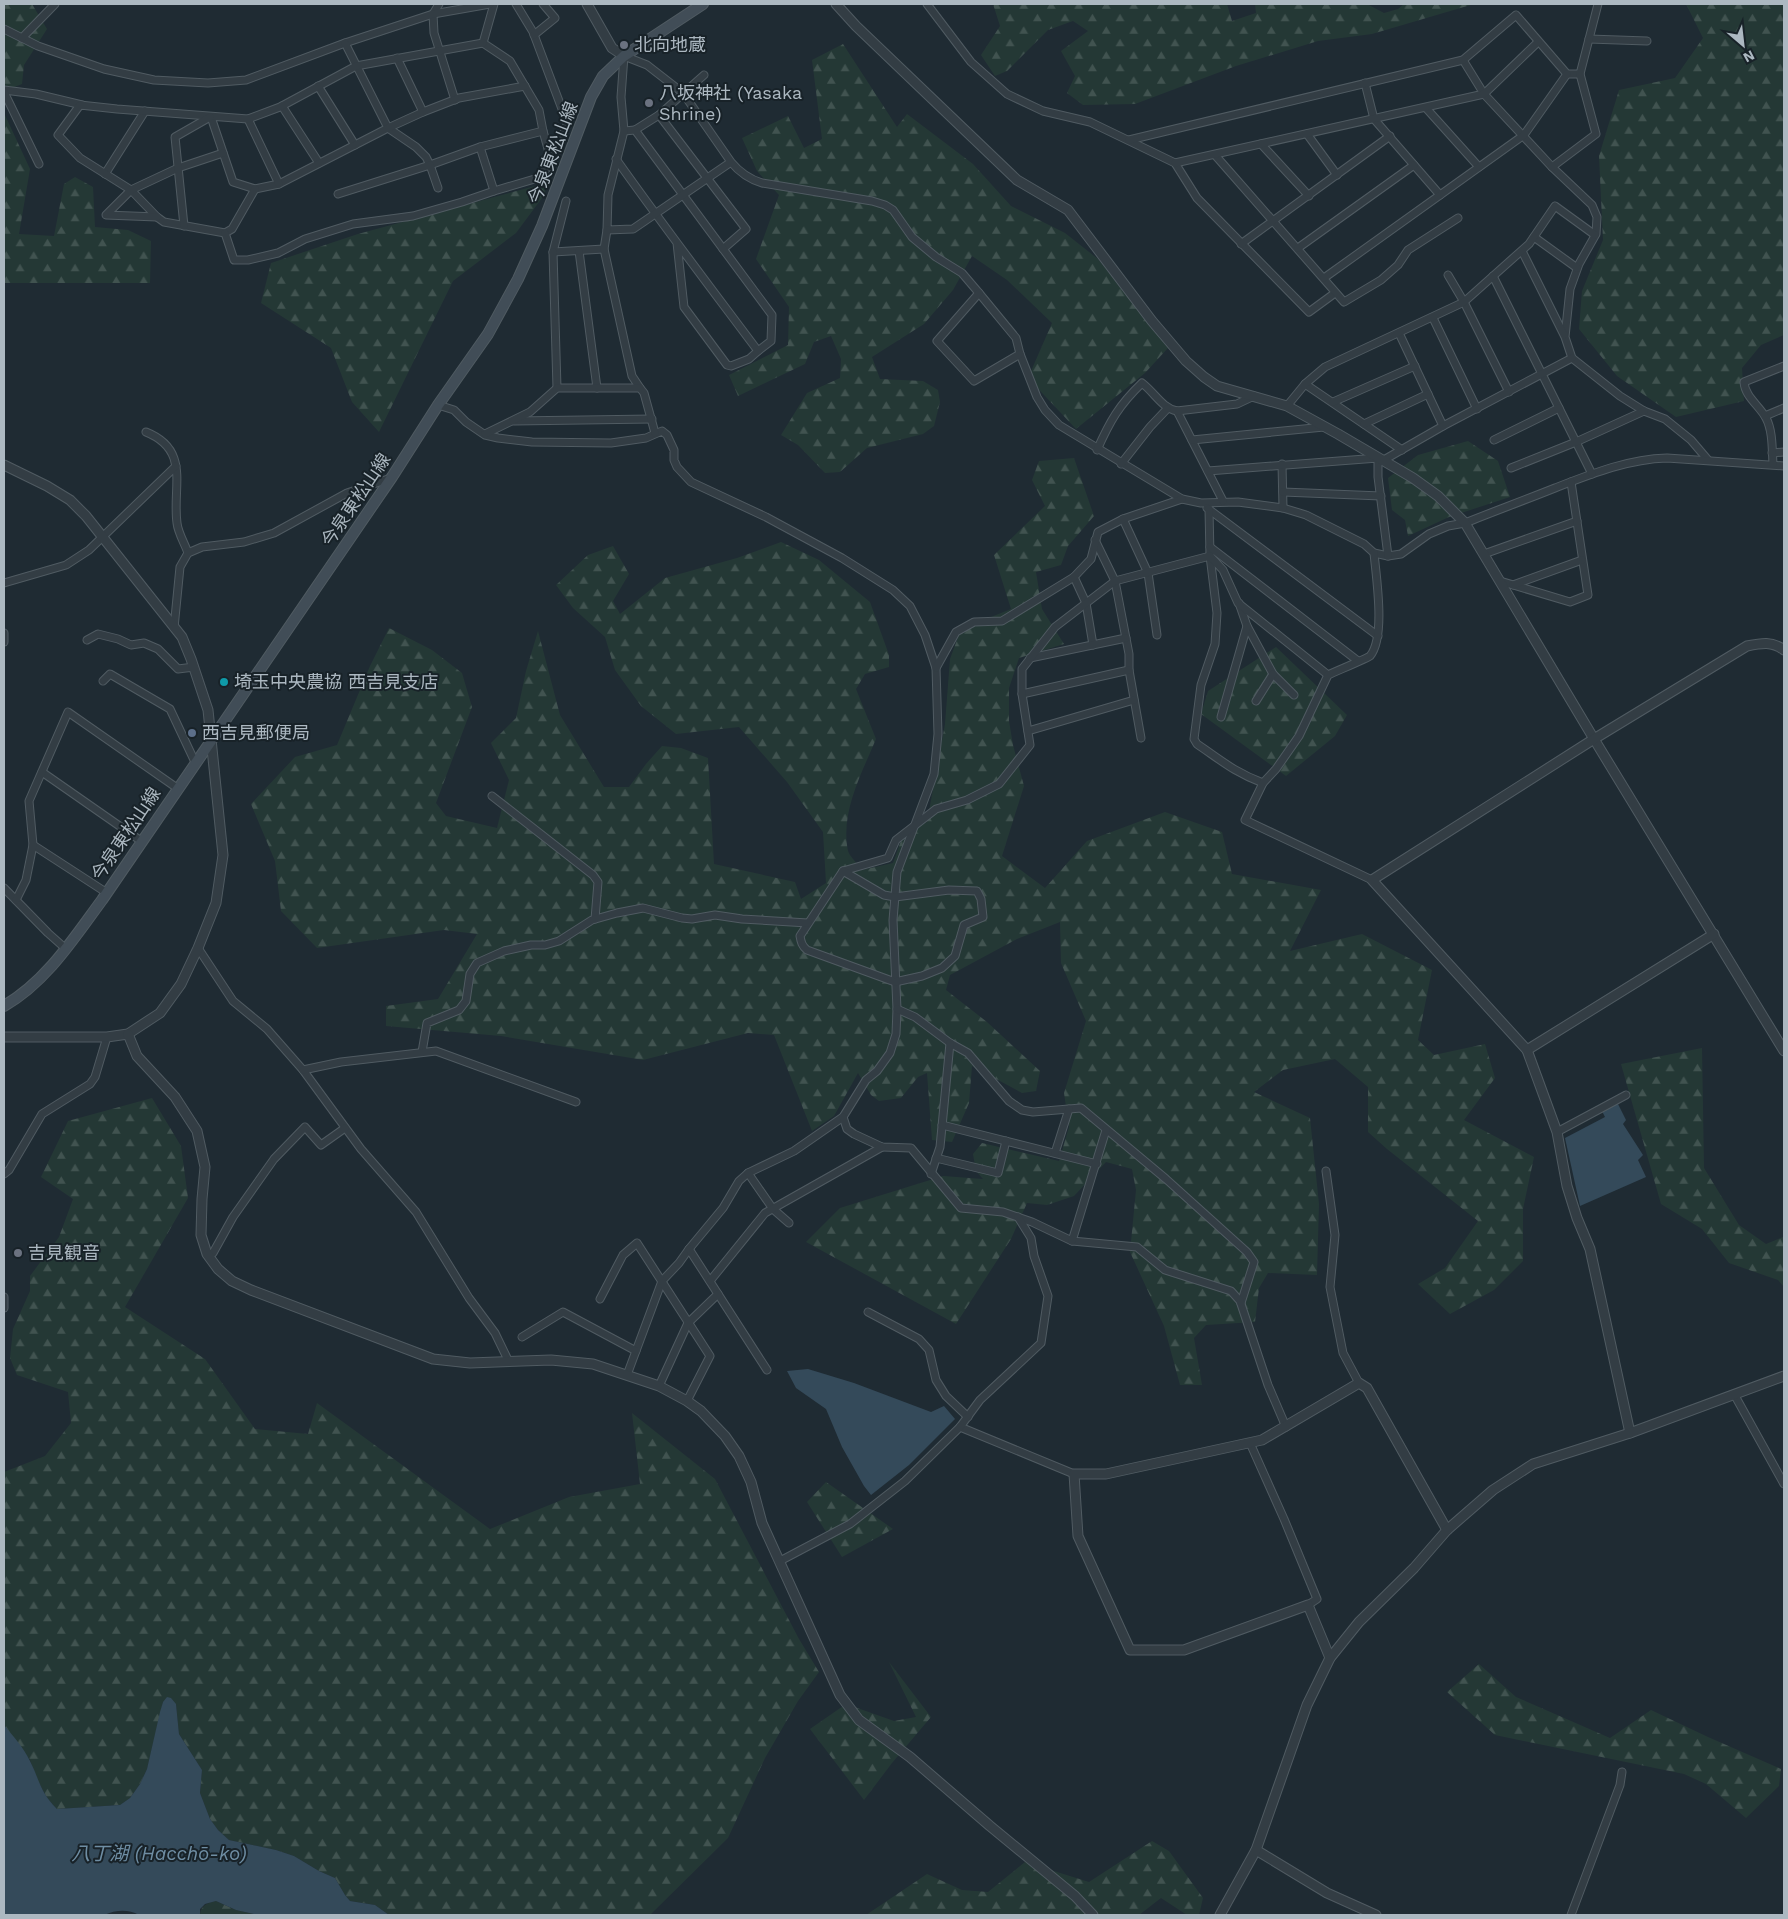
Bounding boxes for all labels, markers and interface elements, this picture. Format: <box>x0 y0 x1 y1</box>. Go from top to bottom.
north arrow <box>1718 20 1768 70</box>
place label: 北向地蔵 <box>634 34 706 55</box>
marker: 北向地蔵 <box>618 39 630 51</box>
text: N <box>1741 47 1757 66</box>
place label: 八坂神社 (Yasaka Shrine) <box>659 82 802 124</box>
marker: 八坂神社 (Yasaka Shrine) <box>643 97 655 109</box>
street label: 今泉東松山線 <box>523 99 582 207</box>
street label: 今泉東松山線 <box>317 449 394 550</box>
place label: 埼玉中央農協 西吉見支店 <box>234 671 438 692</box>
marker: 埼玉中央農協 西吉見支店 <box>218 676 230 688</box>
place label: 西吉見郵便局 <box>202 722 310 743</box>
marker: 西吉見郵便局 <box>186 727 198 739</box>
street label: 今泉東松山線 <box>87 783 164 884</box>
place label: 吉見観音 <box>28 1242 100 1263</box>
marker: 吉見観音 <box>12 1247 24 1259</box>
water label: 八丁湖 (Hacchō-ko) <box>71 1842 247 1865</box>

